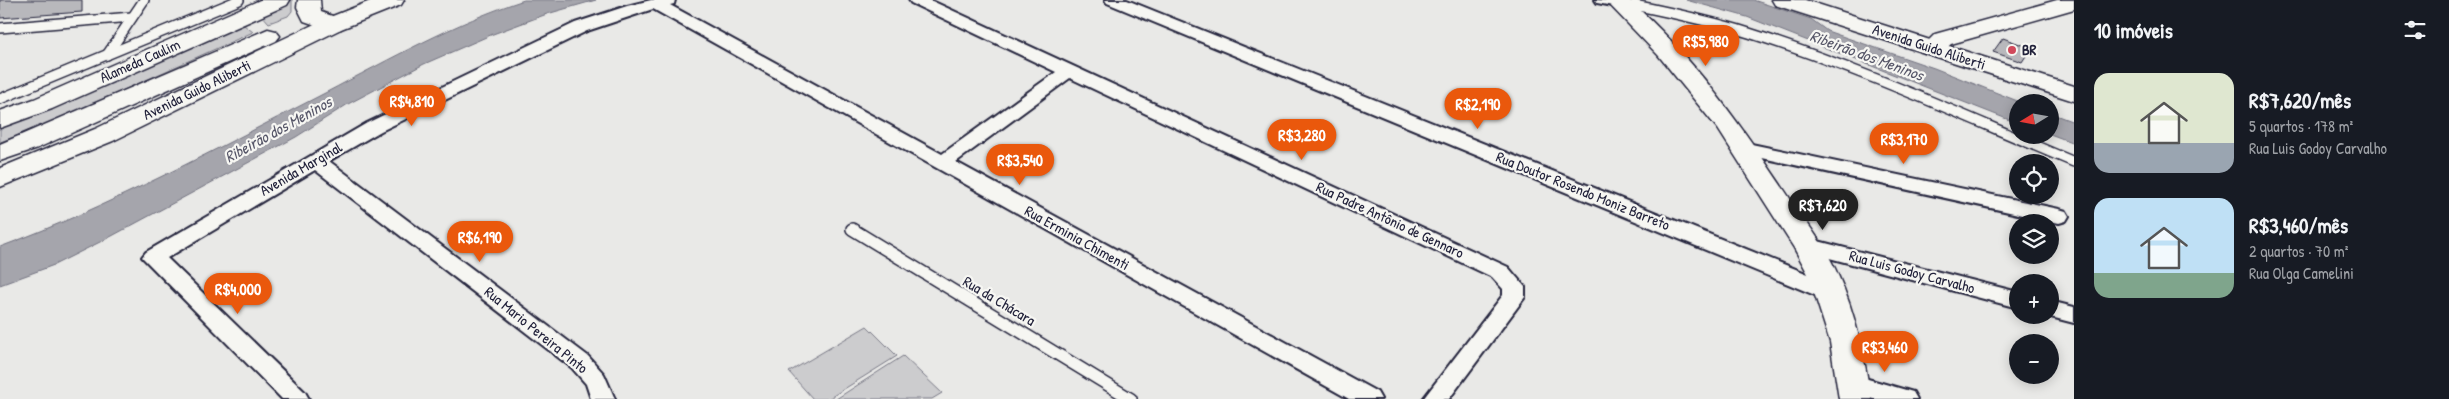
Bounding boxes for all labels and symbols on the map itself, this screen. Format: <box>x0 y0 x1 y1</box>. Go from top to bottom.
street label: Avenida Guido Aliberti <box>1870 18 1988 75</box>
pin: R$5,980 <box>1660 24 1752 67</box>
water label: Ribeirão dos Meninos <box>1807 24 1928 86</box>
street label: Alameda Caulim <box>96 33 183 88</box>
place label: BR <box>2022 39 2037 60</box>
marker: BR <box>2006 44 2018 56</box>
street label: Avenida Guido Aliberti <box>139 54 254 125</box>
pin: R$4,810 <box>366 84 458 127</box>
pin: R$2,190 <box>1432 88 1524 130</box>
water label: Ribeirão dos Meninos <box>221 90 337 167</box>
north arrow <box>2009 94 2059 144</box>
pin: R$3,280 <box>1256 119 1348 161</box>
pin: R$3,170 <box>1858 122 1950 165</box>
street label: Avenida Marginal <box>256 137 346 201</box>
pin: R$3,540 <box>974 144 1066 186</box>
street label: Rua Doutor Rosendo Moniz Barreto <box>1493 146 1673 235</box>
street label: Rua Padre Antônio de Gennaro <box>1313 176 1468 263</box>
pin: R$7,620 <box>1777 188 1869 231</box>
street label: Rua Erminia Chimenti <box>1021 200 1133 275</box>
pin: R$6,190 <box>434 220 526 263</box>
street label: Rua Luis Godoy Carvalho <box>1847 245 1977 298</box>
street label: Rua da Chácara <box>959 271 1040 331</box>
pin: R$4,000 <box>192 272 284 315</box>
street label: Rua Mario Pereira Pinto <box>480 281 592 378</box>
pin: R$3,460 <box>1839 330 1931 373</box>

